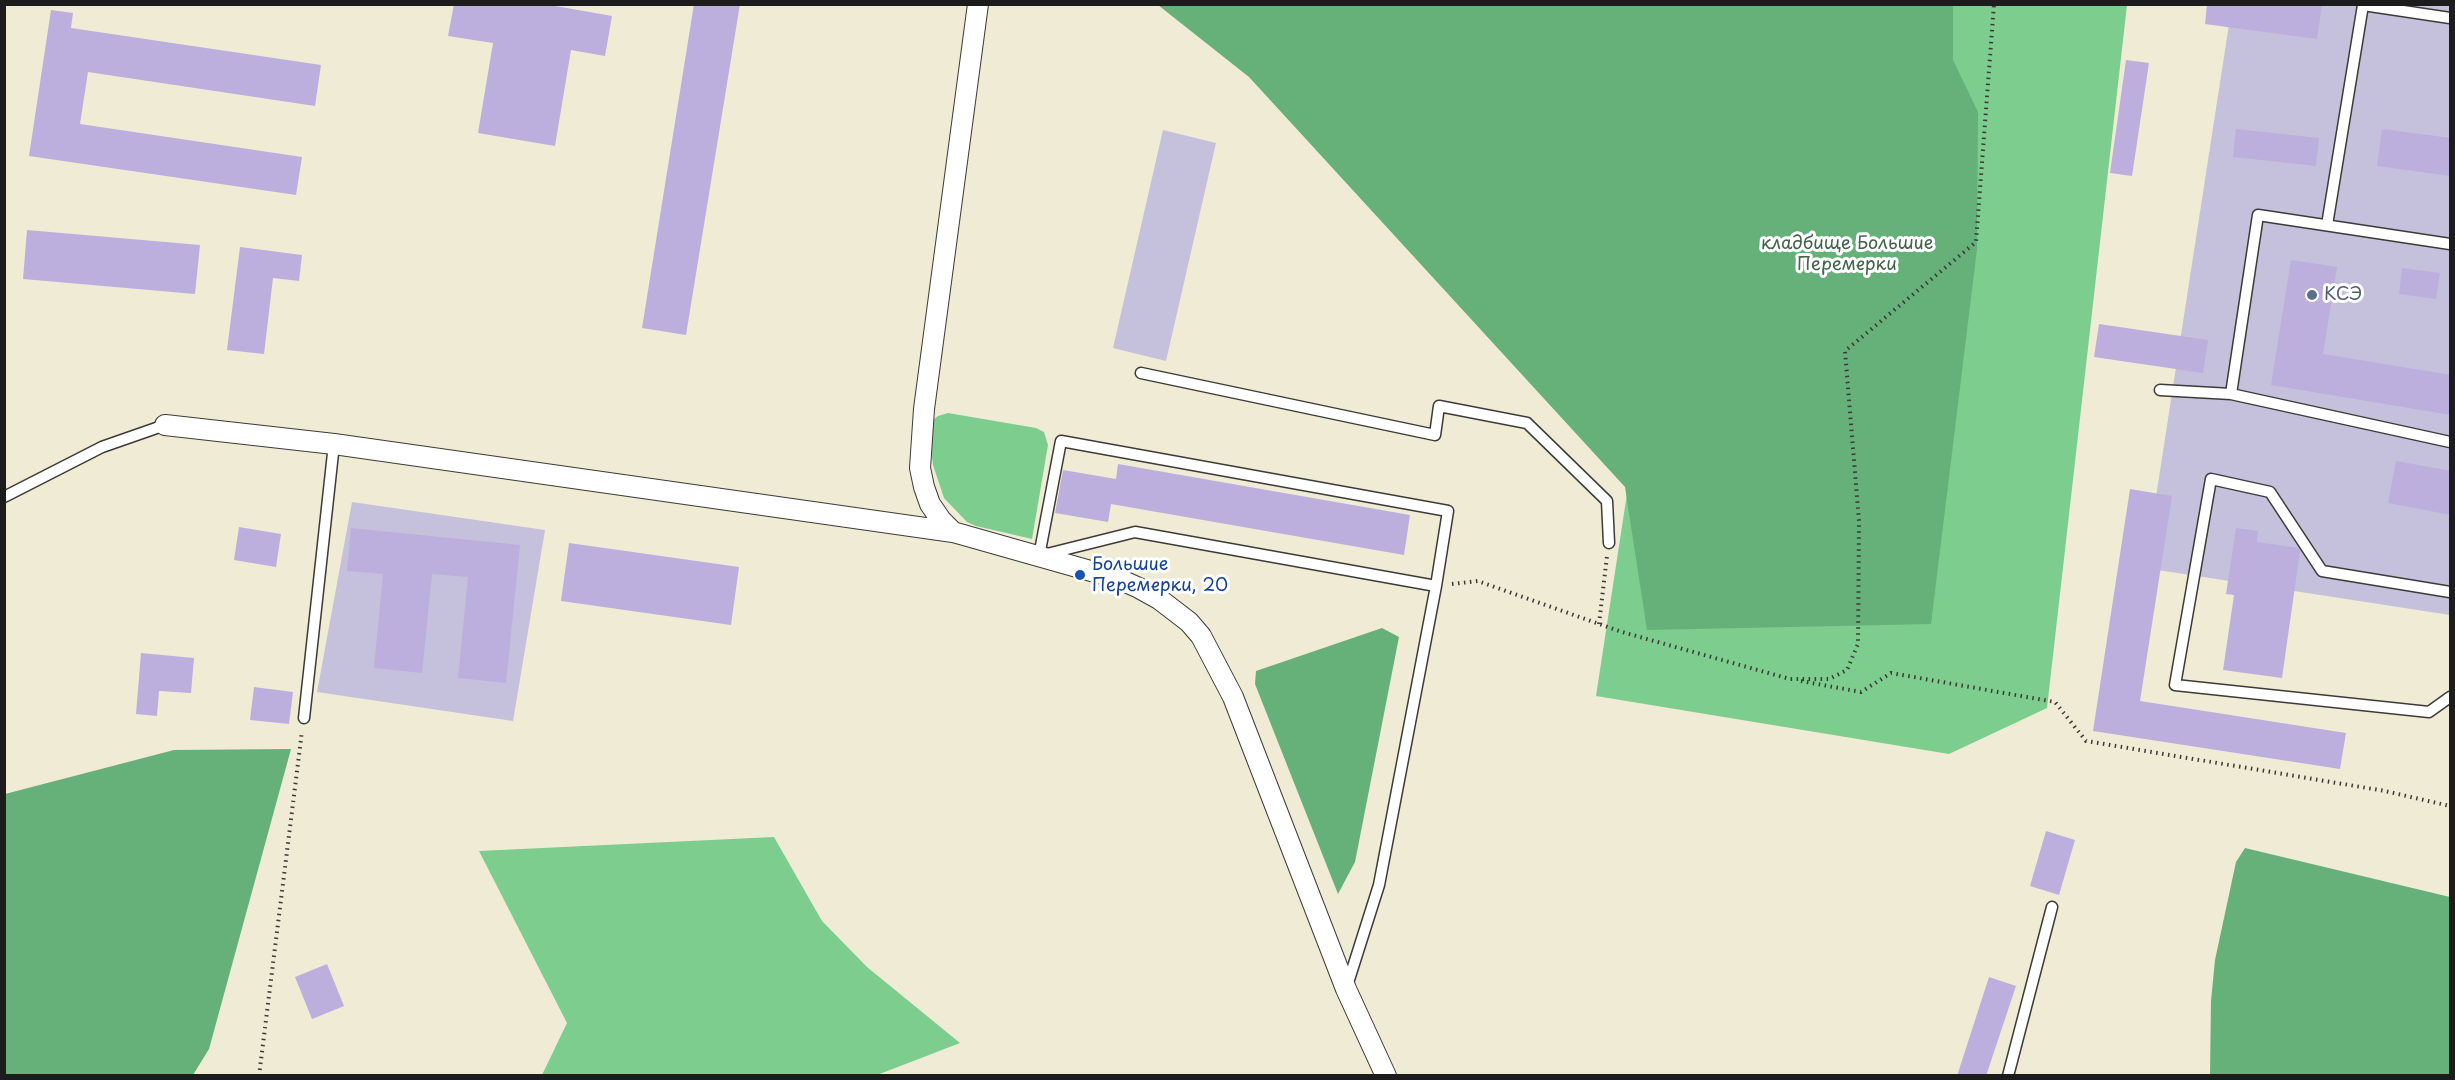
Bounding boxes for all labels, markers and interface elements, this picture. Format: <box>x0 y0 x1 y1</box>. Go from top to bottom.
park label: кладбище Большие Перемерки <box>1761 233 1933 276</box>
place label: КСЭ <box>2324 284 2362 306</box>
marker: КСЭ <box>2305 288 2319 302</box>
place label: Большие Перемерки, 20 <box>1092 554 1228 596</box>
marker: Большие Перемерки, 20 <box>1073 568 1087 582</box>

